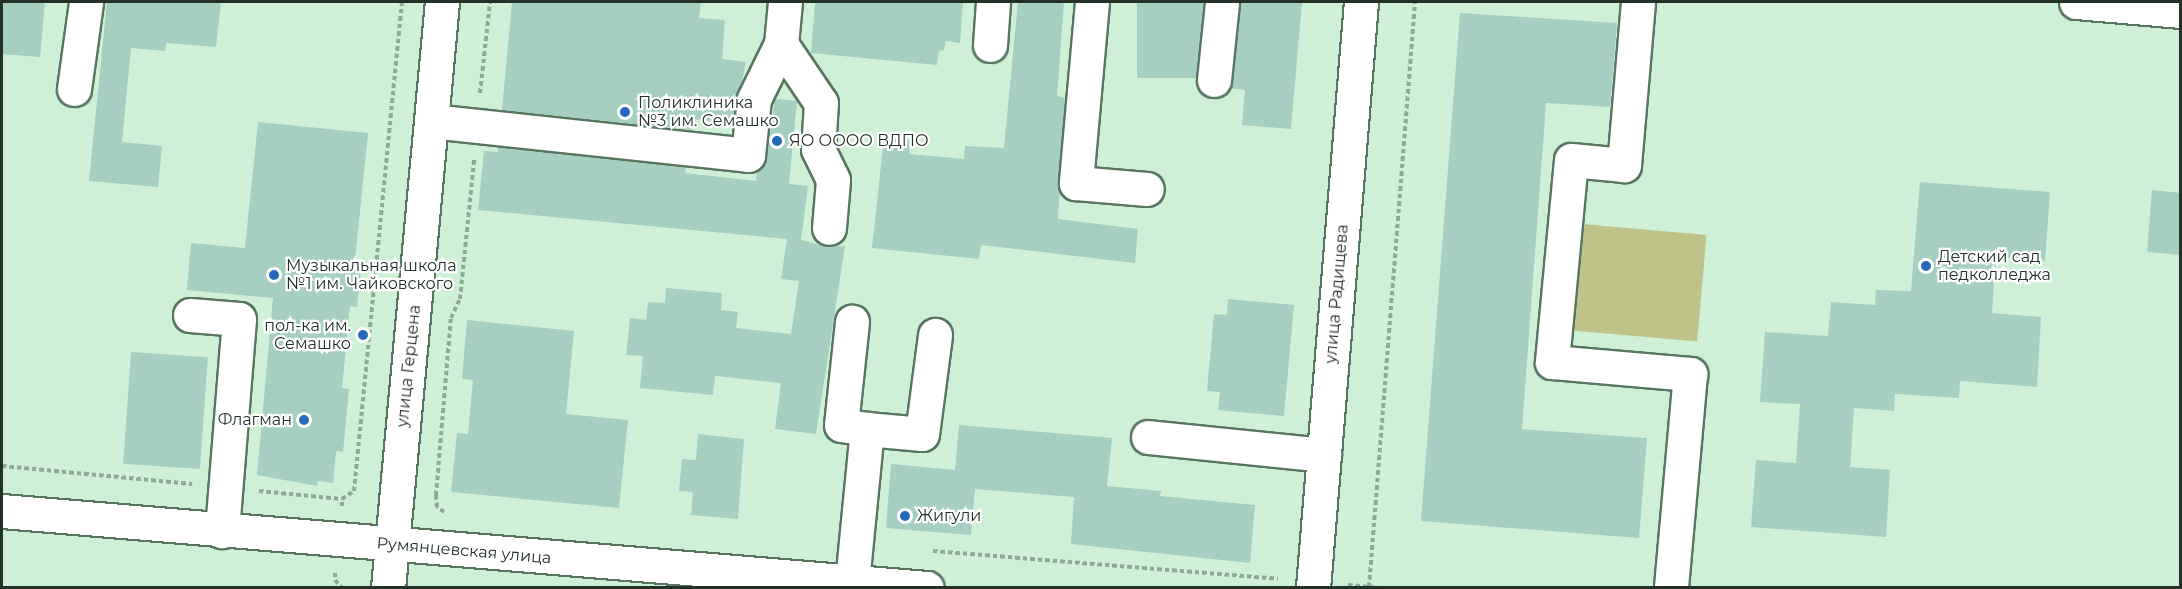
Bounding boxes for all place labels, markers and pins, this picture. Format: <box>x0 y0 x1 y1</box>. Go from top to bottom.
place label: Поликлиника №3 им. Семашко <box>638 93 779 131</box>
marker: Поликлиника №3 им. Семашко <box>616 103 634 121</box>
place label: ЯО ОООО ВДПО <box>789 131 929 151</box>
marker: ЯО ОООО ВДПО <box>770 134 784 148</box>
place label: Детский сад педколледжа <box>1938 247 2051 285</box>
place label: Музыкальная школа №1 им. Чайковского <box>286 256 456 294</box>
marker: Детский сад педколледжа <box>1919 259 1933 273</box>
marker: Музыкальная школа №1 им. Чайковского <box>267 268 281 282</box>
place label: пол-ка им. Семашко <box>264 316 351 354</box>
marker: пол-ка им. Семашко <box>356 328 370 342</box>
place label: Флагман <box>218 410 292 430</box>
marker: Флагман <box>297 413 311 427</box>
place label: Жигули <box>917 506 981 526</box>
marker: Жигули <box>898 509 912 523</box>

